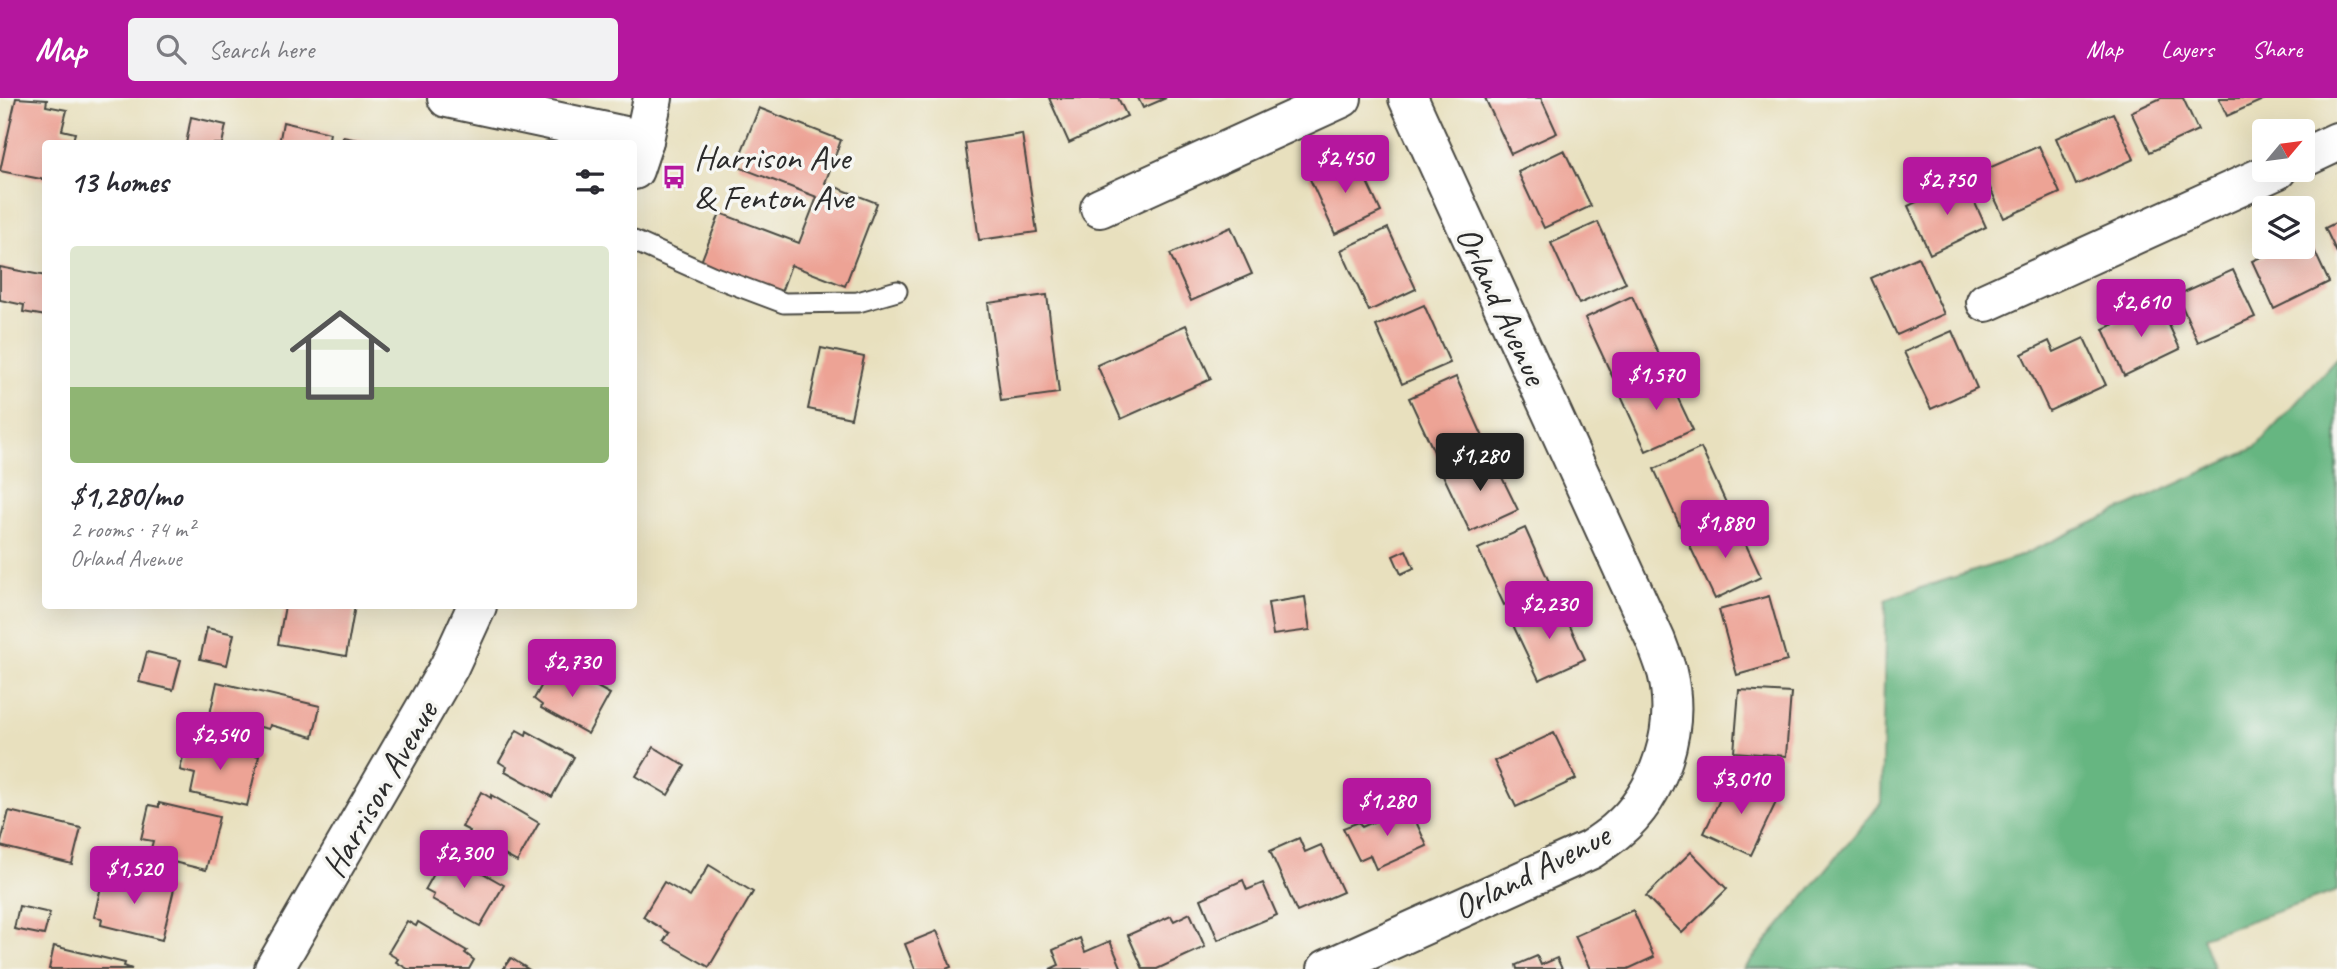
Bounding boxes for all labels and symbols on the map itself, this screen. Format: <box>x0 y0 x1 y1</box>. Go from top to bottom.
north arrow <box>2252 119 2315 182</box>
place label: Harrison Ave & Fenton Ave <box>694 135 856 220</box>
pin: $2,450 <box>1288 136 1402 195</box>
pin: $2,750 <box>1890 158 2004 217</box>
bus stop icon: Harrison Ave & Fenton Ave <box>660 163 688 191</box>
street label: Orland Avenue <box>1445 219 1559 394</box>
pin: $2,610 <box>2084 280 2198 339</box>
pin: $1,570 <box>1599 352 1713 412</box>
pin: $1,280 <box>1423 434 1537 493</box>
pin: $1,880 <box>1668 500 1782 560</box>
pin: $2,230 <box>1492 582 1606 641</box>
pin: $2,730 <box>515 640 629 699</box>
street label: Harrison Avenue <box>311 691 449 885</box>
pin: $2,540 <box>163 712 277 772</box>
pin: $3,010 <box>1684 756 1798 816</box>
pin: $1,280 <box>1330 778 1444 838</box>
street label: Orland Avenue <box>1445 812 1619 930</box>
pin: $2,300 <box>407 830 521 890</box>
pin: $1,520 <box>77 846 191 906</box>

